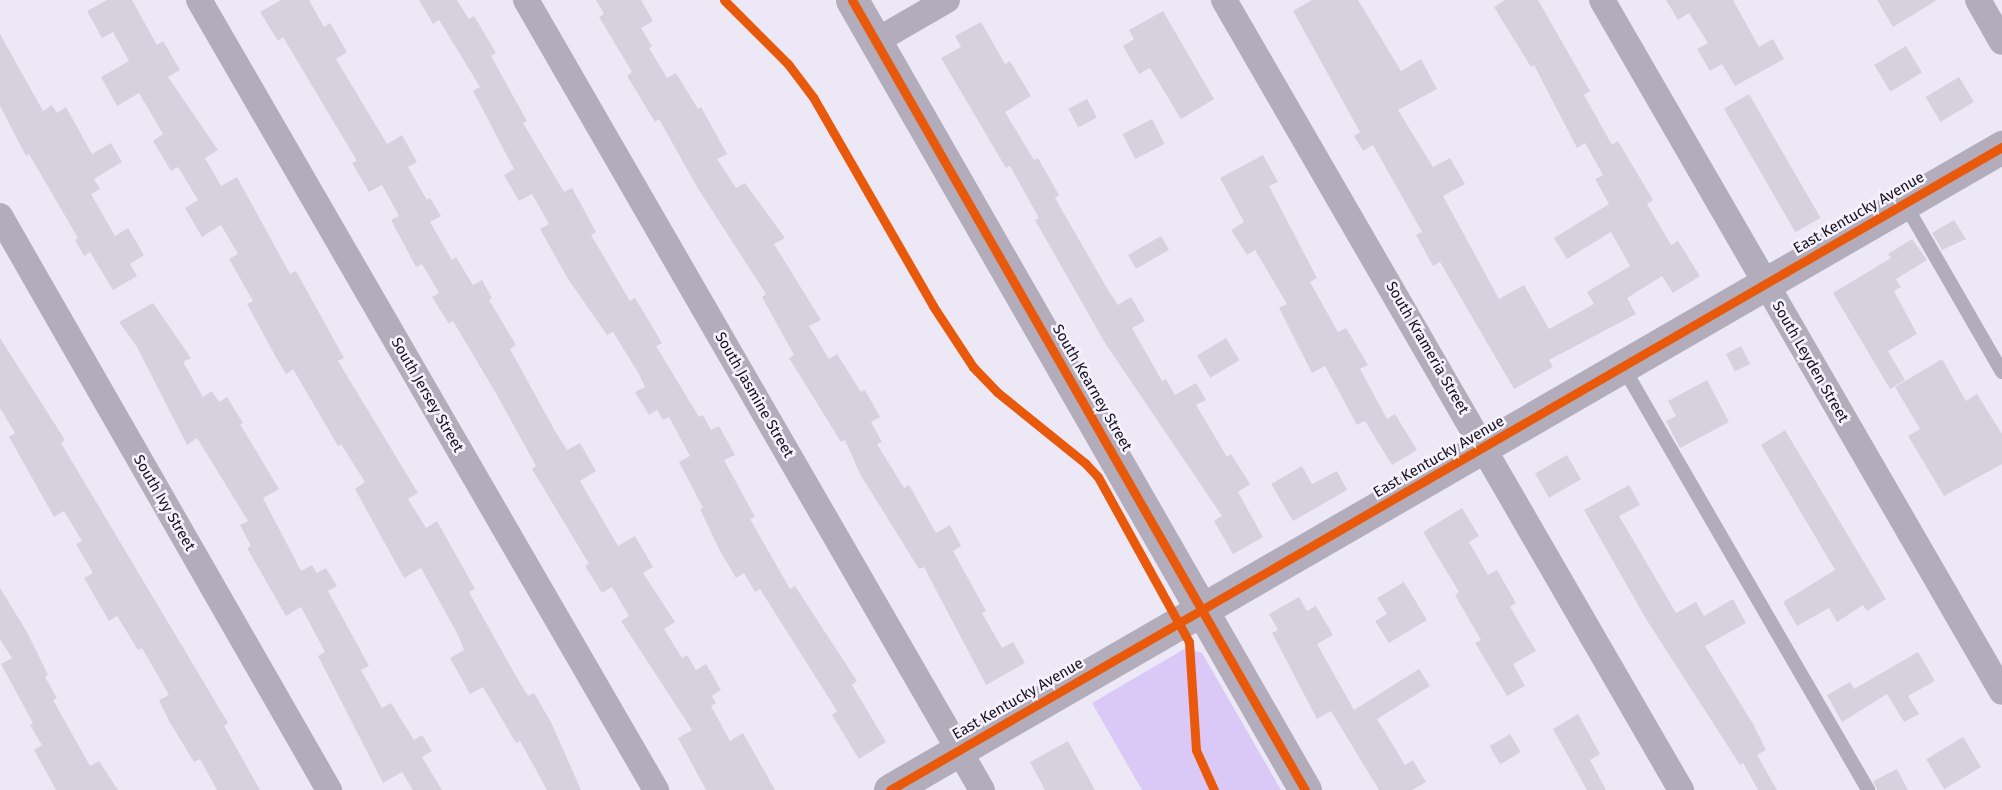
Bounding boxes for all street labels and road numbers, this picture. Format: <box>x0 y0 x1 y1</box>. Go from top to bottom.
street label: East Kentucky Avenue <box>1790 168 1928 258</box>
street label: South Krameria Street <box>1382 279 1472 417</box>
street label: South Leyden Street <box>1768 298 1852 426</box>
street label: South Kearney Street <box>1048 321 1136 455</box>
street label: South Jasmine Street <box>711 329 797 461</box>
street label: South Jersey Street <box>387 334 467 456</box>
street label: East Kentucky Avenue <box>1370 412 1508 502</box>
street label: South Ivy Street <box>129 452 199 554</box>
street label: East Kentucky Avenue <box>949 654 1087 744</box>

